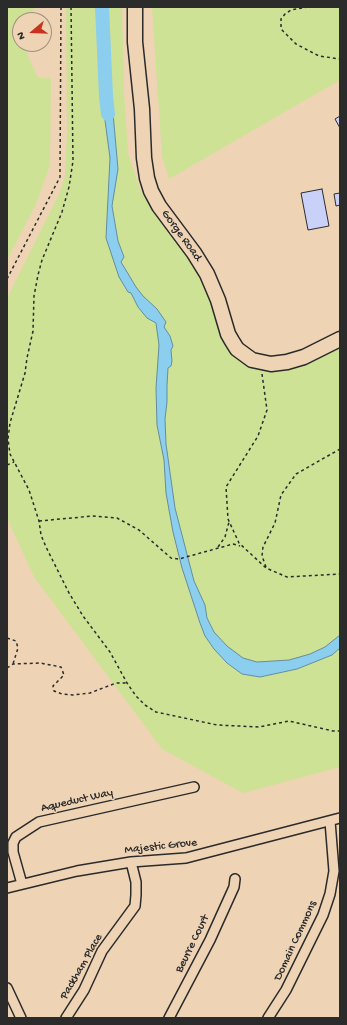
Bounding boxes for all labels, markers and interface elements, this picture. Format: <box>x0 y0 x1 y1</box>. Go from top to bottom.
north arrow <box>12 12 52 52</box>
text: N <box>15 30 28 41</box>
street label: Gorge Road <box>158 207 204 265</box>
street label: Aqueduct Way <box>40 786 114 816</box>
street label: Majestic Grove <box>124 836 198 858</box>
street label: Domain Commons <box>271 899 321 983</box>
street label: Beurre Court <box>173 913 213 975</box>
street label: Packham Place <box>57 932 107 1002</box>

